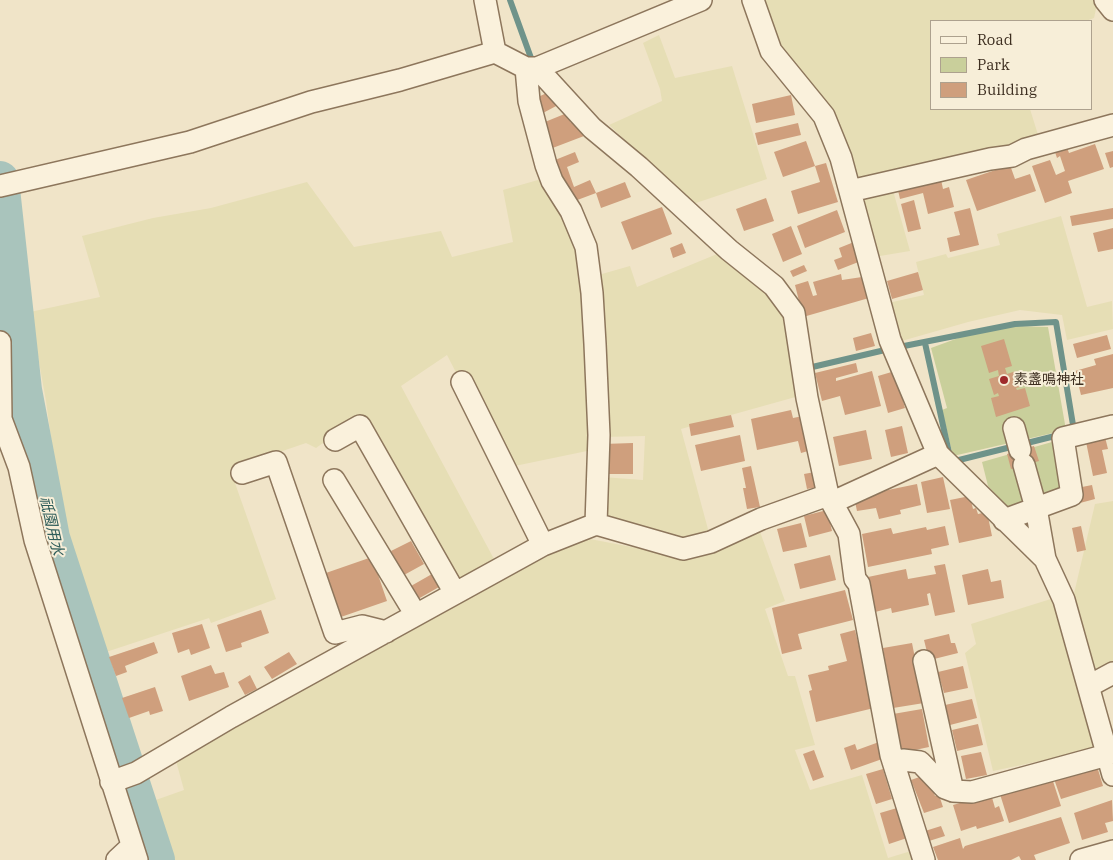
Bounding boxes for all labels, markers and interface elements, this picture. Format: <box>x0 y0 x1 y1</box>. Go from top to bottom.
legend <box>930 20 1093 110</box>
text: Road <box>977 30 1013 49</box>
text: Park <box>977 55 1010 74</box>
text: Building <box>977 80 1037 99</box>
place label: 素盞鳴神社 <box>1014 372 1084 388</box>
marker: 素盞鳴神社 <box>998 374 1010 386</box>
water label: 祇園用水 <box>35 495 67 557</box>

